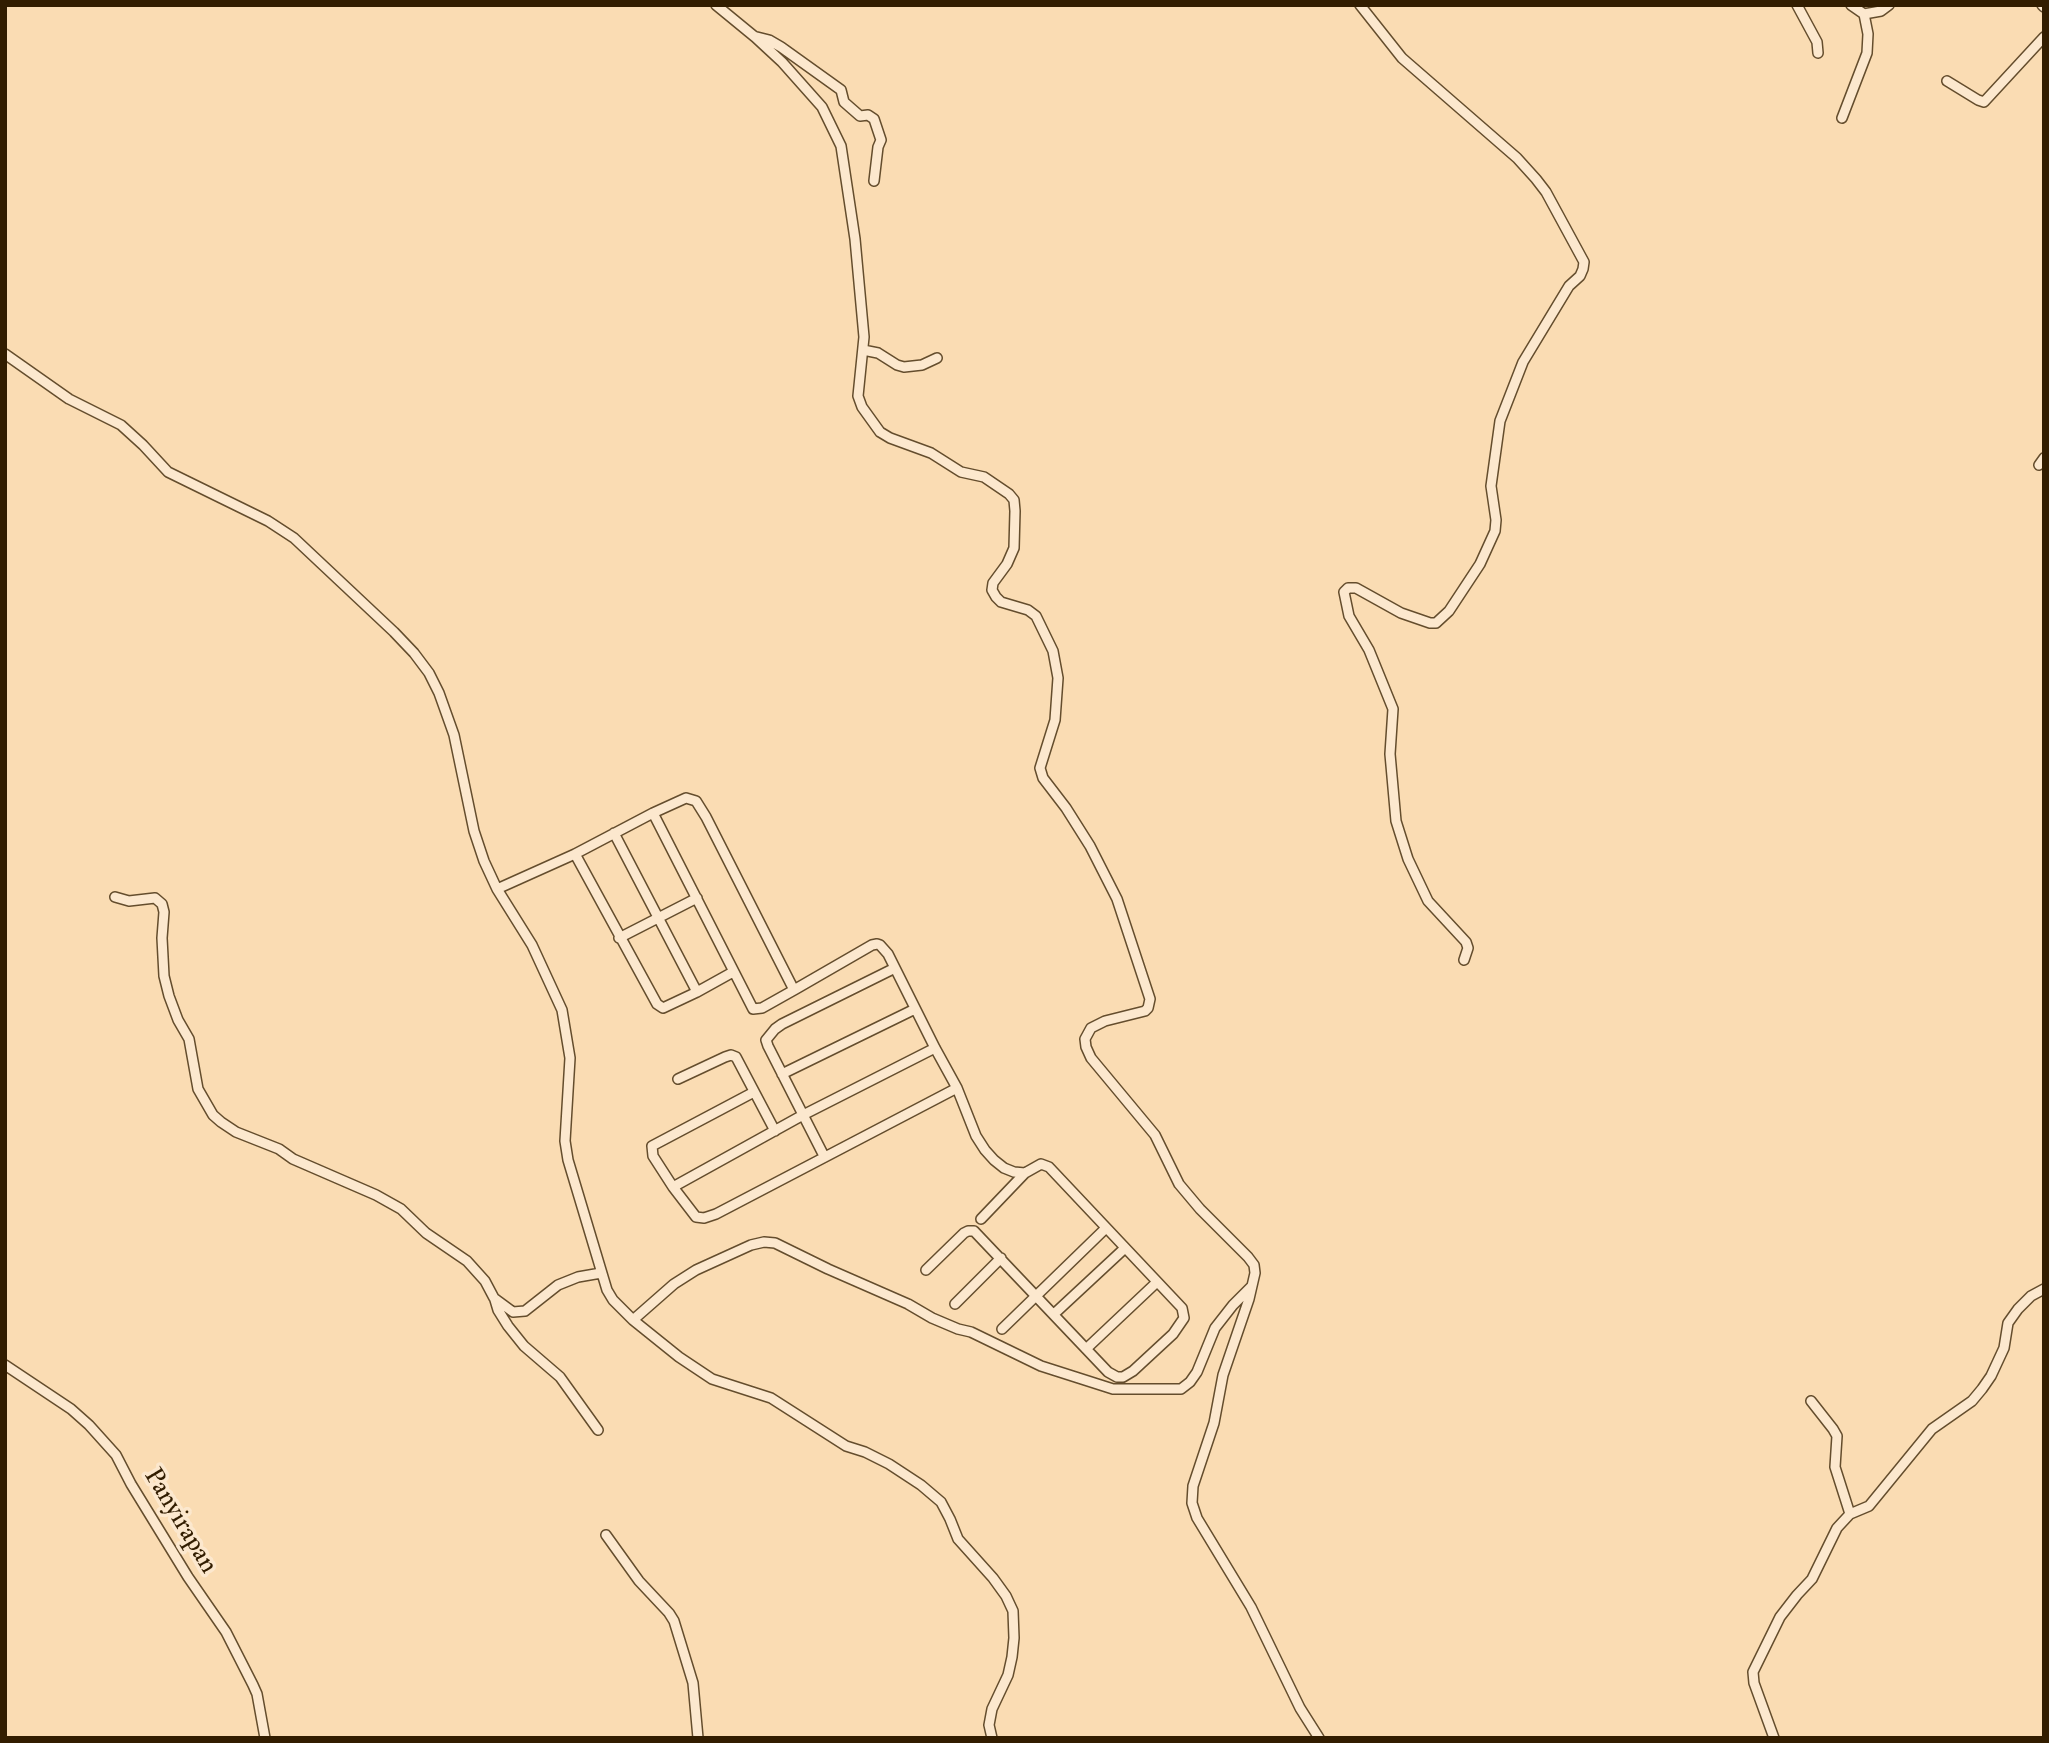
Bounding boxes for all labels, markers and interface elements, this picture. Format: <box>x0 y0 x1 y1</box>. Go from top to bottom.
street label: Panyirapan <box>136 1463 224 1579</box>

